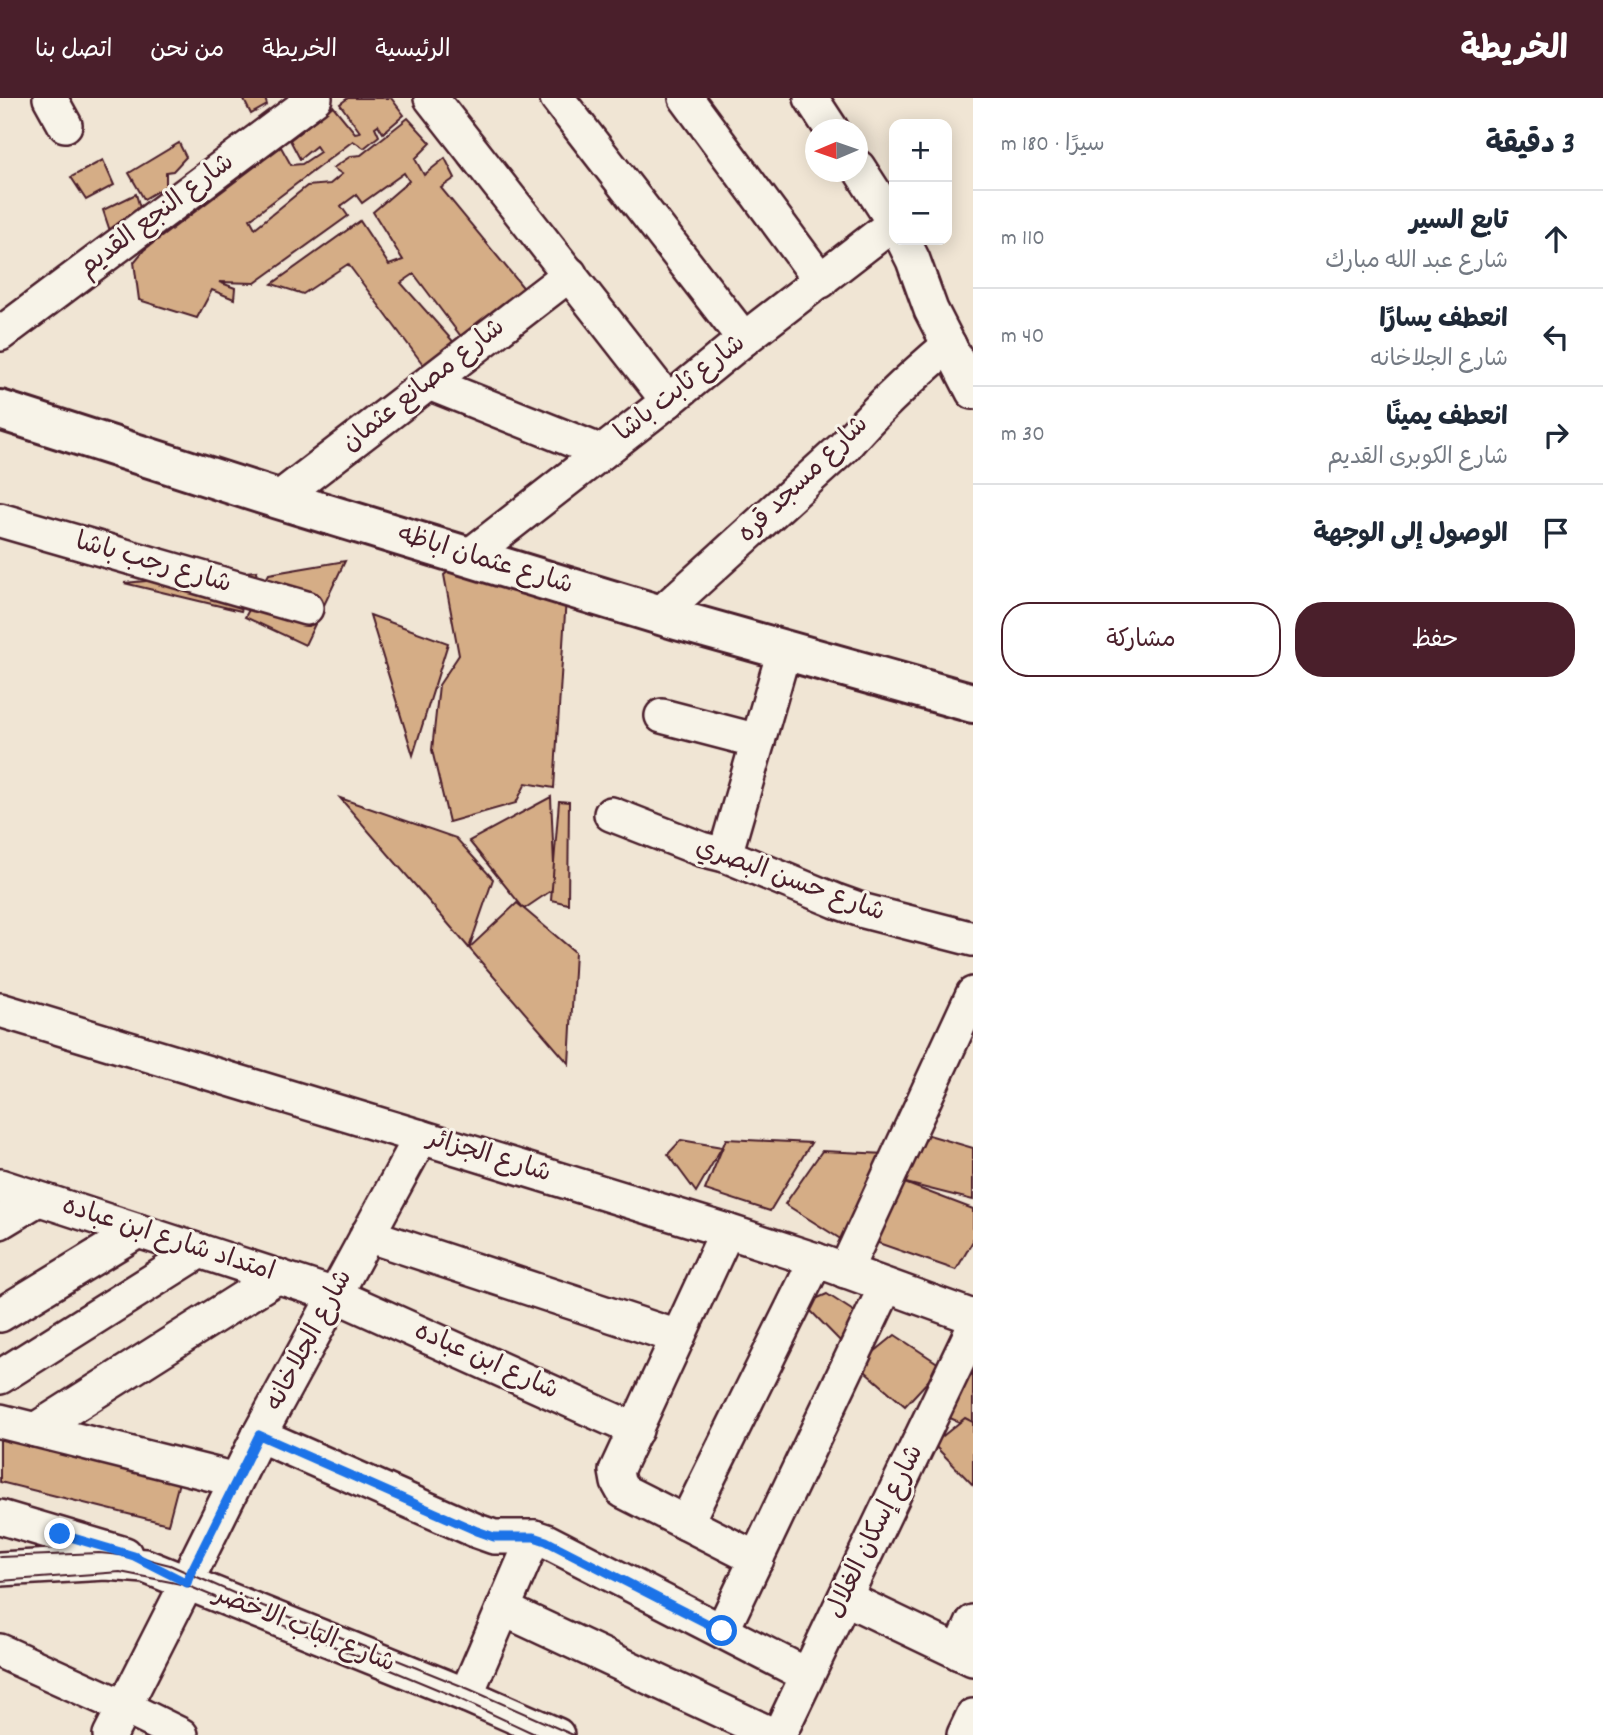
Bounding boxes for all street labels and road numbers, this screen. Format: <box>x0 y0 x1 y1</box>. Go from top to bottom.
street label: شارع النجع القديم <box>71 145 243 287</box>
street label: شارع مصانع عثمان <box>334 310 514 462</box>
street label: شارع ثابت باشا <box>608 326 754 452</box>
street label: شارع مسجد قره <box>730 408 878 552</box>
street label: شارع عثمان اباظه <box>393 517 577 605</box>
street label: شارع رجب باشا <box>71 524 235 604</box>
street label: شارع حسن البصري <box>690 830 890 932</box>
street label: شارع الجزائر <box>421 1120 555 1193</box>
street label: امتداد شارع ابن عباده <box>57 1188 279 1292</box>
street label: شارع الجلاخانه <box>257 1263 363 1419</box>
street label: شارع ابن عباده <box>408 1314 564 1410</box>
street label: شارع إسكان الغلال <box>818 1439 934 1625</box>
street label: شارع الباب الاخضر <box>206 1576 400 1683</box>

